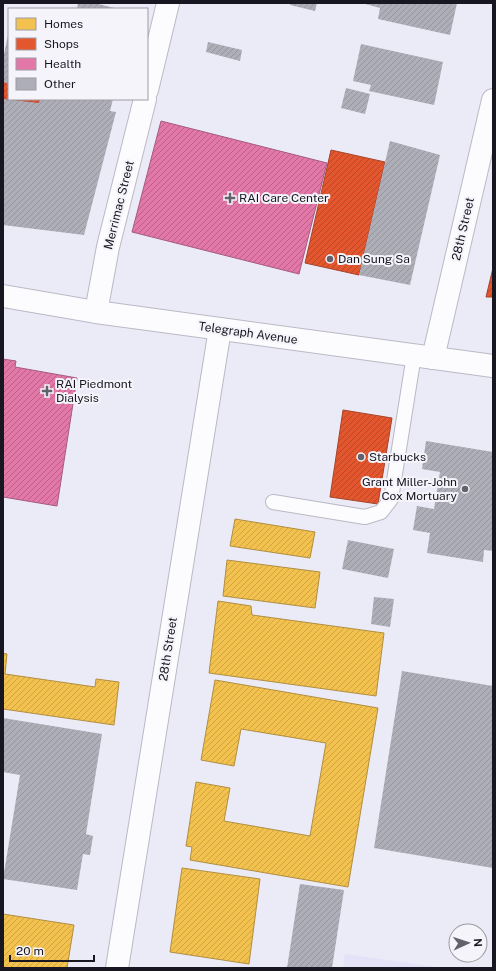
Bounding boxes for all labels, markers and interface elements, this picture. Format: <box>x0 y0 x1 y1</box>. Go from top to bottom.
legend <box>8 8 148 100</box>
text: Homes <box>44 17 83 31</box>
text: Shops <box>44 37 79 51</box>
text: Health <box>44 57 81 71</box>
text: Other <box>44 77 76 91</box>
street label: Merrimac Street <box>101 159 137 251</box>
place label: RAI Care Center <box>239 191 329 205</box>
marker: RAI Care Center <box>224 192 236 204</box>
street label: 28th Street <box>449 196 477 262</box>
place label: Dan Sung Sa <box>338 252 410 266</box>
marker: Dan Sung Sa <box>325 254 335 264</box>
street label: Telegraph Avenue <box>198 319 299 347</box>
place label: RAI Piedmont Dialysis <box>56 377 132 405</box>
marker: RAI Piedmont Dialysis <box>41 385 53 397</box>
place label: Starbucks <box>369 450 426 464</box>
marker: Starbucks <box>356 452 366 462</box>
place label: Grant Miller-John Cox Mortuary <box>362 475 458 503</box>
marker: Grant Miller-John Cox Mortuary <box>460 484 470 494</box>
street label: 28th Street <box>156 616 180 682</box>
north arrow <box>448 923 488 963</box>
scale bar <box>10 937 94 963</box>
text: N <box>472 938 484 947</box>
text: 20 m <box>16 944 44 958</box>

